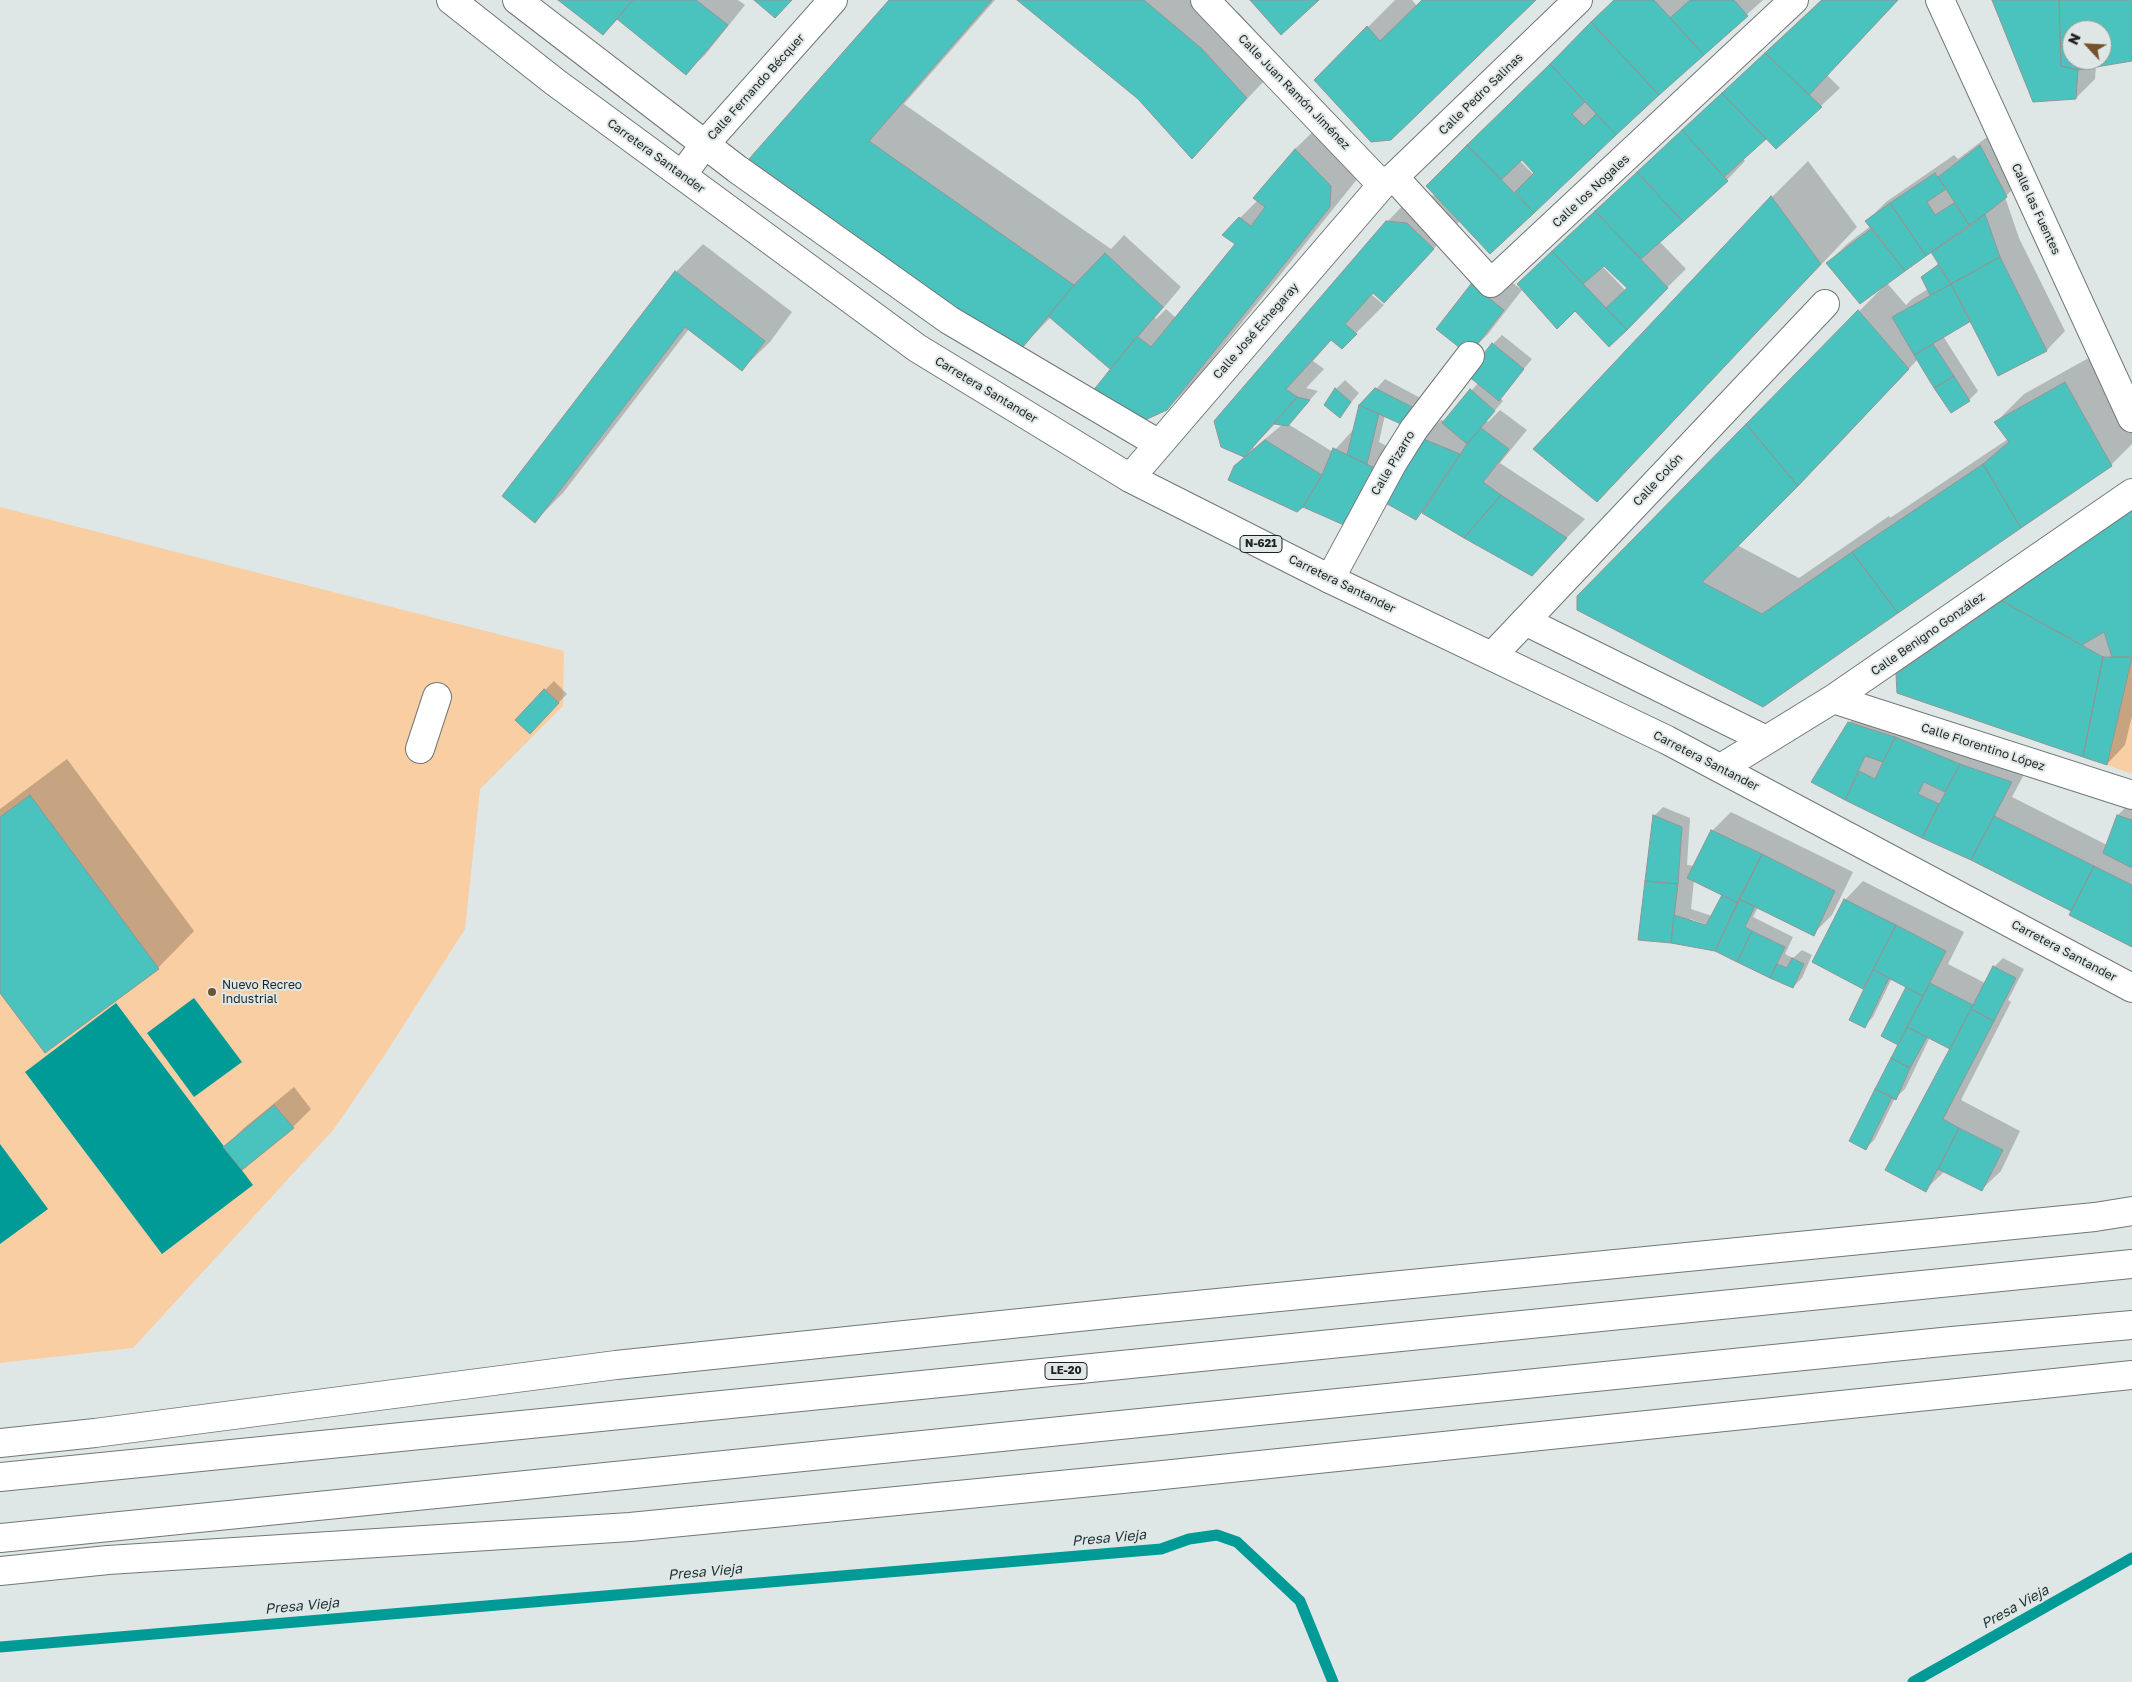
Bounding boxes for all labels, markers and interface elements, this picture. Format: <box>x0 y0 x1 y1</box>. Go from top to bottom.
north arrow <box>2062 20 2112 70</box>
text: N <box>2064 30 2084 47</box>
street label: Calle Fernando Bécquer <box>704 31 808 143</box>
street label: Calle Juan Ramón Jiménez <box>1235 31 1353 153</box>
street label: Calle Pedro Salinas <box>1436 50 1526 138</box>
street label: Carretera Santander <box>604 116 708 196</box>
street label: Calle los Nogales <box>1549 152 1633 230</box>
street label: Calle las Fuentes <box>2009 161 2063 257</box>
street label: Calle José Echegaray <box>1210 280 1302 382</box>
street label: Carretera Santander <box>932 354 1040 426</box>
street label: Calle Pizarro <box>1368 428 1418 498</box>
street label: Calle Colón <box>1630 451 1686 509</box>
road number: N-621 <box>1240 536 1282 552</box>
street label: Carretera Santander <box>1286 552 1398 616</box>
street label: Calle Benigno González <box>1868 589 1988 679</box>
street label: Calle Florentino López <box>1919 720 2047 774</box>
street label: Carretera Santander <box>1651 728 1761 794</box>
street label: Carretera Santander <box>2009 917 2119 985</box>
place label: Nuevo Recreo Industrial <box>222 978 302 1006</box>
marker: Nuevo Recreo Industrial <box>206 986 218 998</box>
road number: LE-20 <box>1045 1362 1087 1380</box>
water label: Presa Vieja <box>1071 1526 1147 1550</box>
water label: Presa Vieja <box>667 1560 743 1584</box>
water label: Presa Vieja <box>1978 1582 2052 1632</box>
water label: Presa Vieja <box>264 1594 340 1618</box>

